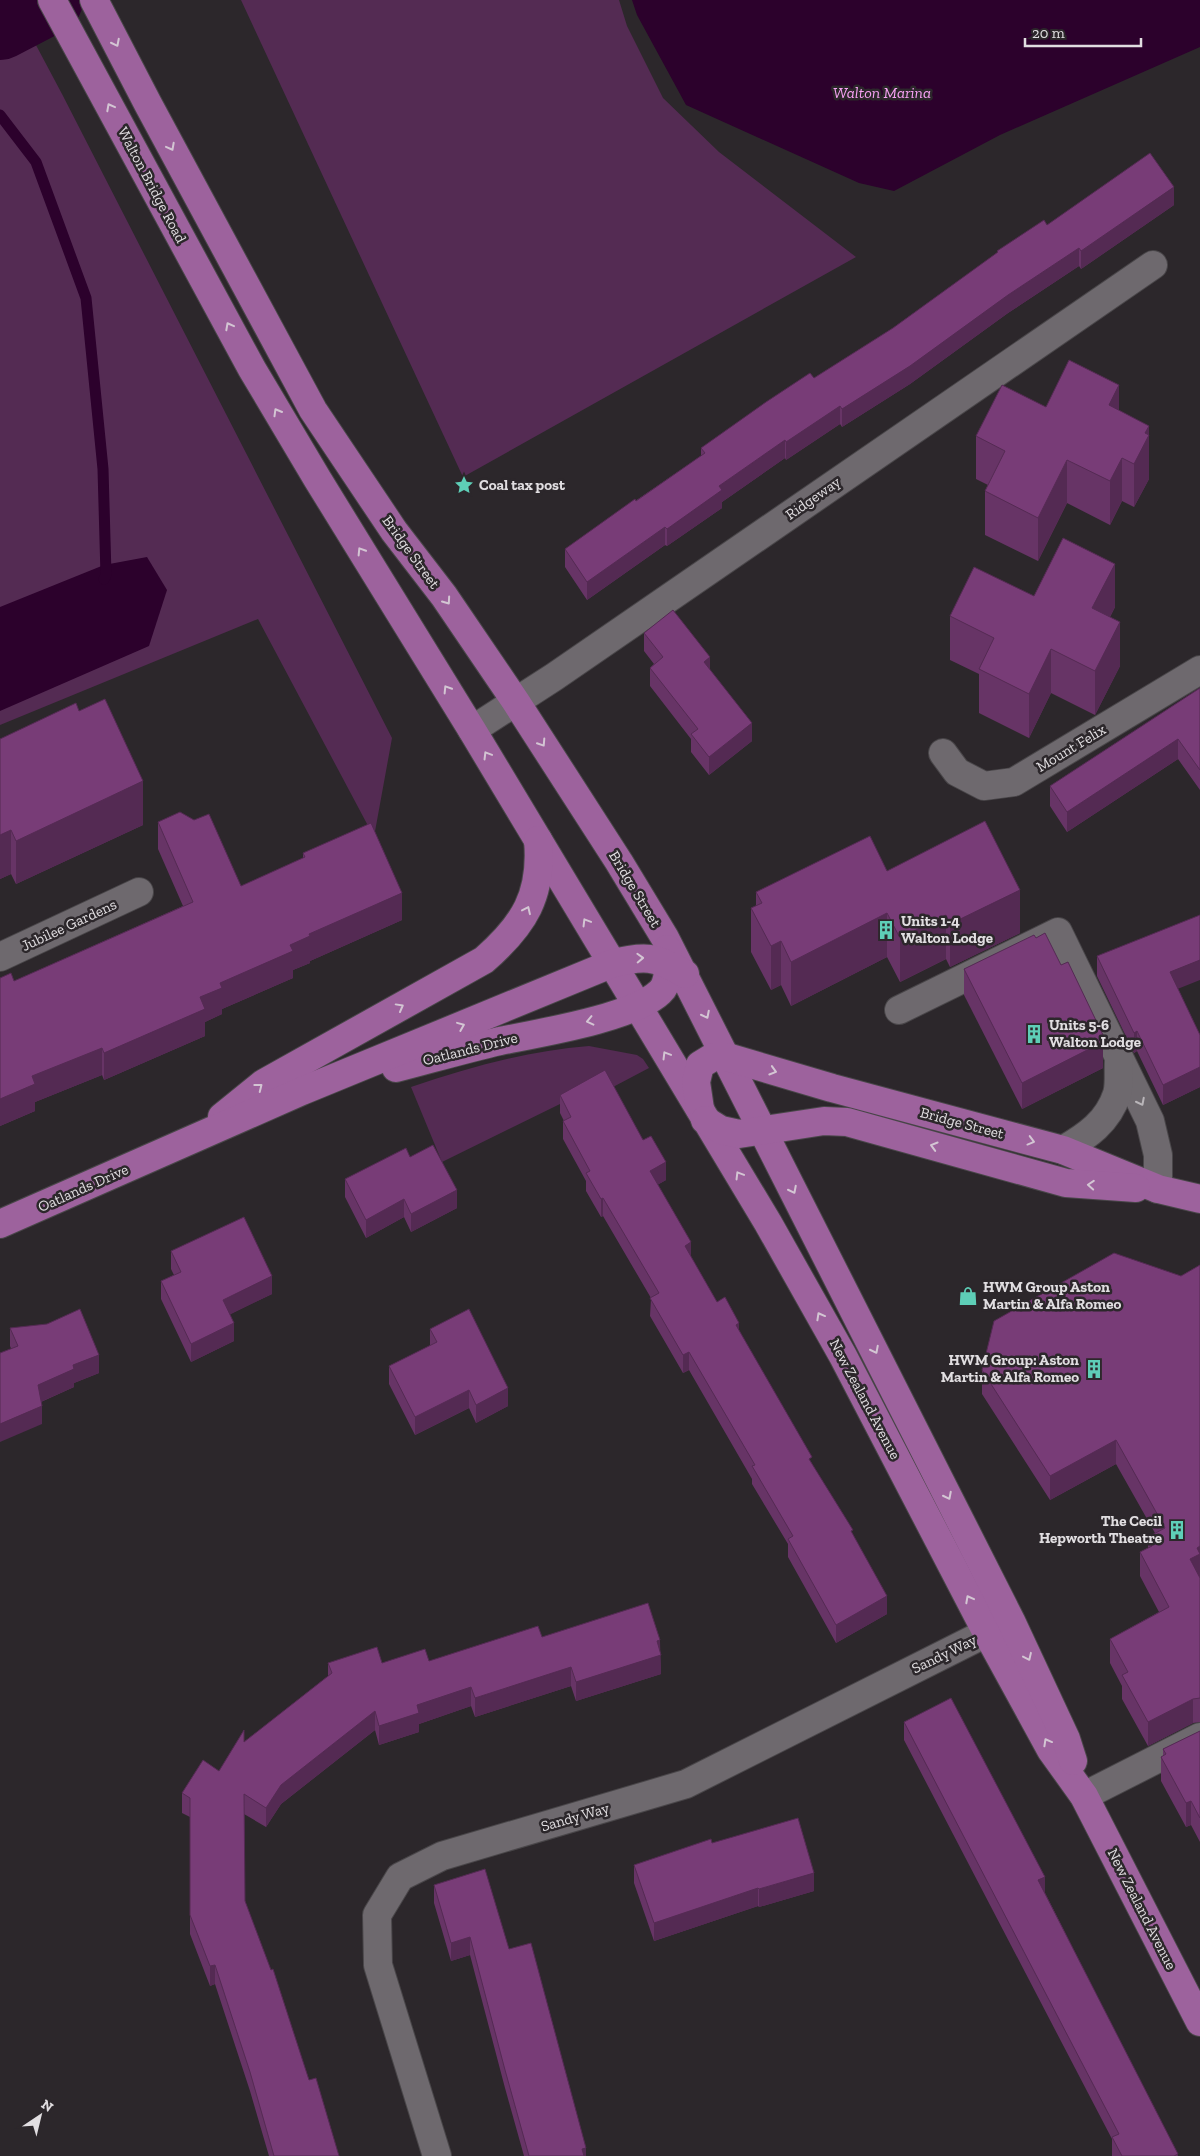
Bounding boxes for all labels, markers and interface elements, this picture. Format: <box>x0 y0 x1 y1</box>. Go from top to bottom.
scale bar <box>1025 15 1141 47</box>
text: 20 m <box>1032 24 1065 42</box>
one-way arrow <box>110 38 120 47</box>
water label: Walton Marina <box>833 83 931 102</box>
one-way arrow <box>106 103 116 112</box>
street label: Walton Bridge Road <box>114 124 190 247</box>
one-way arrow <box>164 142 174 151</box>
one-way arrow <box>225 323 235 332</box>
one-way arrow <box>274 408 284 417</box>
street label: Ridgeway <box>782 472 844 523</box>
place icon: Coal tax post <box>453 474 475 496</box>
place label: Coal tax post <box>479 476 566 494</box>
street label: Bridge Street <box>378 512 444 592</box>
one-way arrow <box>358 547 368 556</box>
one-way arrow <box>441 595 450 605</box>
one-way arrow <box>443 685 453 694</box>
street label: Mount Felix <box>1033 720 1109 776</box>
one-way arrow <box>536 738 545 747</box>
one-way arrow <box>483 751 493 760</box>
street label: Bridge Street <box>605 848 665 931</box>
street label: Jubilee Gardens <box>19 895 119 955</box>
one-way arrow <box>521 906 531 915</box>
place label: Units 1-4 Walton Lodge <box>901 912 993 947</box>
one-way arrow <box>583 918 593 927</box>
building icon: Units 1-4 Walton Lodge <box>875 919 897 941</box>
one-way arrow <box>636 953 644 963</box>
one-way arrow <box>395 1003 404 1013</box>
one-way arrow <box>700 1010 710 1019</box>
one-way arrow <box>586 1015 595 1026</box>
place label: Units 5-6 Walton Lodge <box>1049 1016 1141 1051</box>
one-way arrow <box>456 1021 465 1032</box>
building icon: Units 5-6 Walton Lodge <box>1023 1023 1045 1045</box>
street label: Oatlands Drive <box>421 1029 519 1069</box>
one-way arrow <box>662 1051 672 1060</box>
one-way arrow <box>769 1065 777 1075</box>
one-way arrow <box>253 1085 262 1093</box>
one-way arrow <box>1135 1097 1145 1106</box>
street label: Bridge Street <box>918 1103 1006 1143</box>
one-way arrow <box>1027 1135 1036 1146</box>
one-way arrow <box>931 1142 939 1152</box>
street label: Oatlands Drive <box>35 1160 131 1216</box>
one-way arrow <box>735 1172 745 1181</box>
one-way arrow <box>1087 1179 1095 1190</box>
one-way arrow <box>787 1185 797 1194</box>
place label: HWM Group Aston Martin & Alfa Romeo <box>983 1278 1121 1313</box>
shop icon: HWM Group Aston Martin & Alfa Romeo <box>957 1285 979 1307</box>
one-way arrow <box>816 1312 826 1321</box>
street label: New Zealand Avenue <box>826 1336 904 1462</box>
one-way arrow <box>869 1345 879 1354</box>
place label: HWM Group: Aston Martin & Alfa Romeo <box>941 1351 1079 1386</box>
building icon: HWM Group: Aston Martin & Alfa Romeo <box>1083 1358 1105 1380</box>
one-way arrow <box>942 1490 952 1499</box>
place label: The Cecil Hepworth Theatre <box>1039 1512 1162 1547</box>
building icon: The Cecil Hepworth Theatre <box>1166 1519 1188 1541</box>
one-way arrow <box>965 1595 975 1604</box>
street label: Sandy Way <box>909 1630 980 1677</box>
one-way arrow <box>1022 1652 1032 1661</box>
one-way arrow <box>1043 1738 1053 1747</box>
street label: Sandy Way <box>539 1799 611 1835</box>
street label: New Zealand Avenue <box>1104 1845 1180 1973</box>
north arrow <box>15 2091 65 2141</box>
text: N <box>38 2096 57 2116</box>

